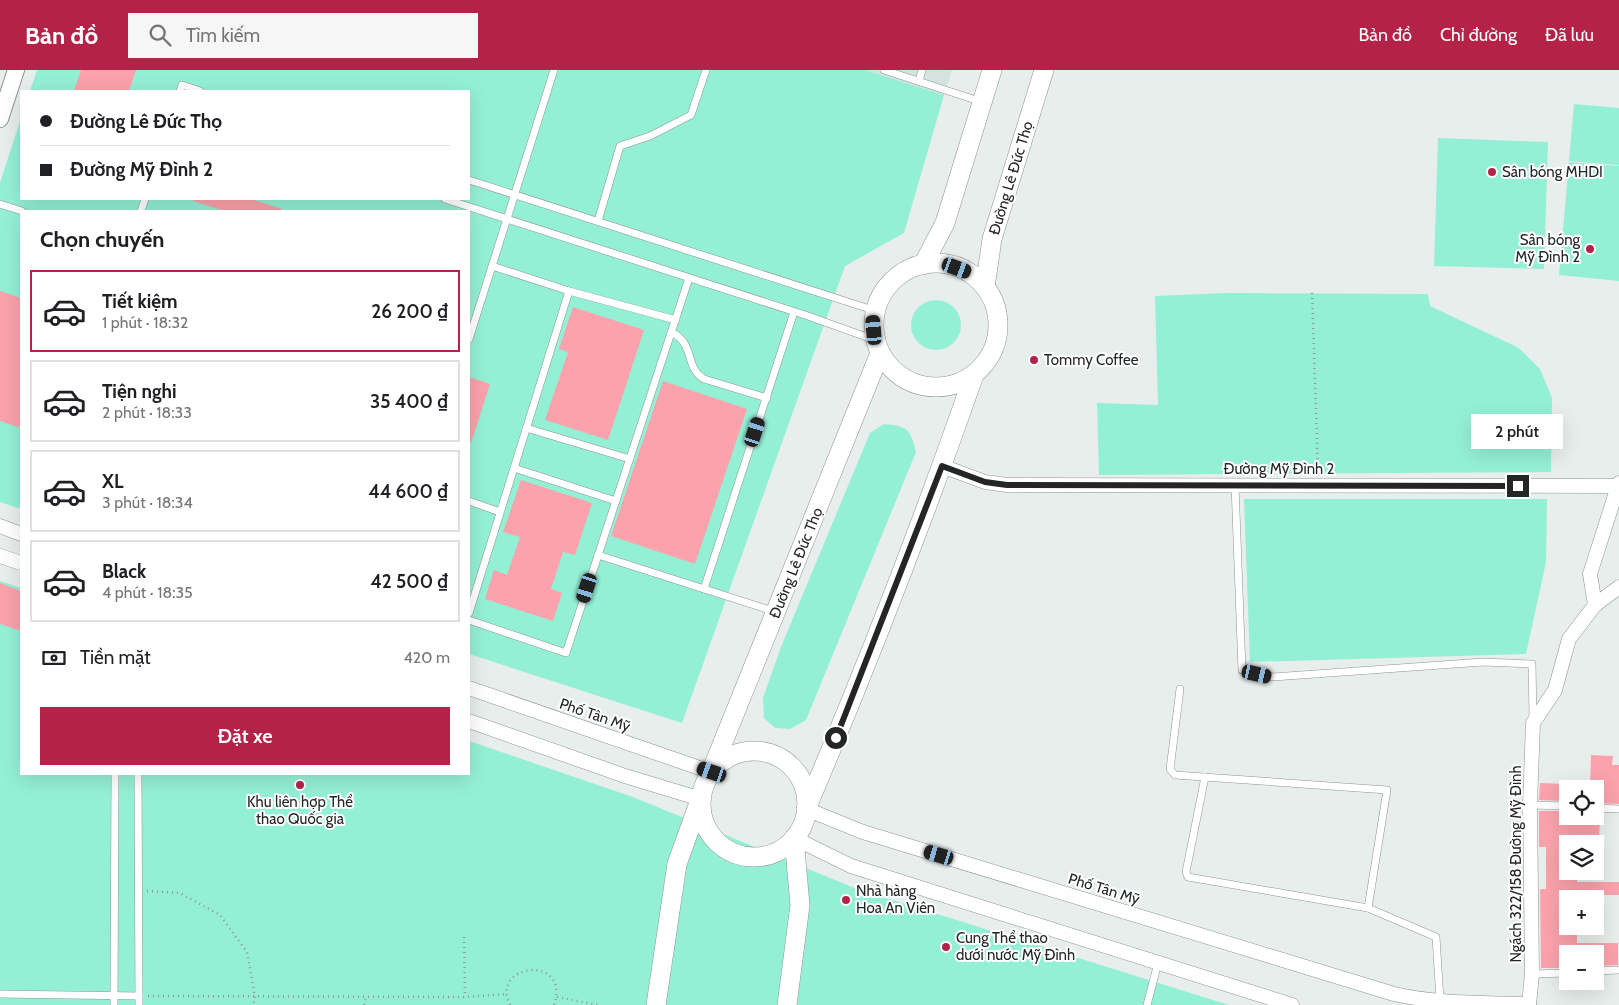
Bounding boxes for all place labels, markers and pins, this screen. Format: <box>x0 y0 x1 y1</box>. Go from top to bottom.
place label: Sân bóng MHDI <box>1502 163 1603 181</box>
marker: Sân bóng MHDI <box>1486 166 1498 178</box>
place label: Sân bóng Mỹ Đình 2 <box>1515 231 1581 266</box>
marker: Sân bóng Mỹ Đình 2 <box>1584 243 1596 255</box>
place label: Tommy Coffee <box>1044 351 1139 369</box>
marker: Tommy Coffee <box>1028 354 1040 366</box>
marker: Khu liên hợp Thể thao Quốc gia <box>294 779 306 791</box>
place label: Khu liên hợp Thể thao Quốc gia <box>247 793 353 828</box>
place label: Nhà hàng Hoa An Viên <box>856 882 935 917</box>
marker: Nhà hàng Hoa An Viên <box>840 894 852 906</box>
place label: Cung Thể thao dưới nước Mỹ Đình <box>956 929 1075 964</box>
marker: Cung Thể thao dưới nước Mỹ Đình <box>940 941 952 953</box>

